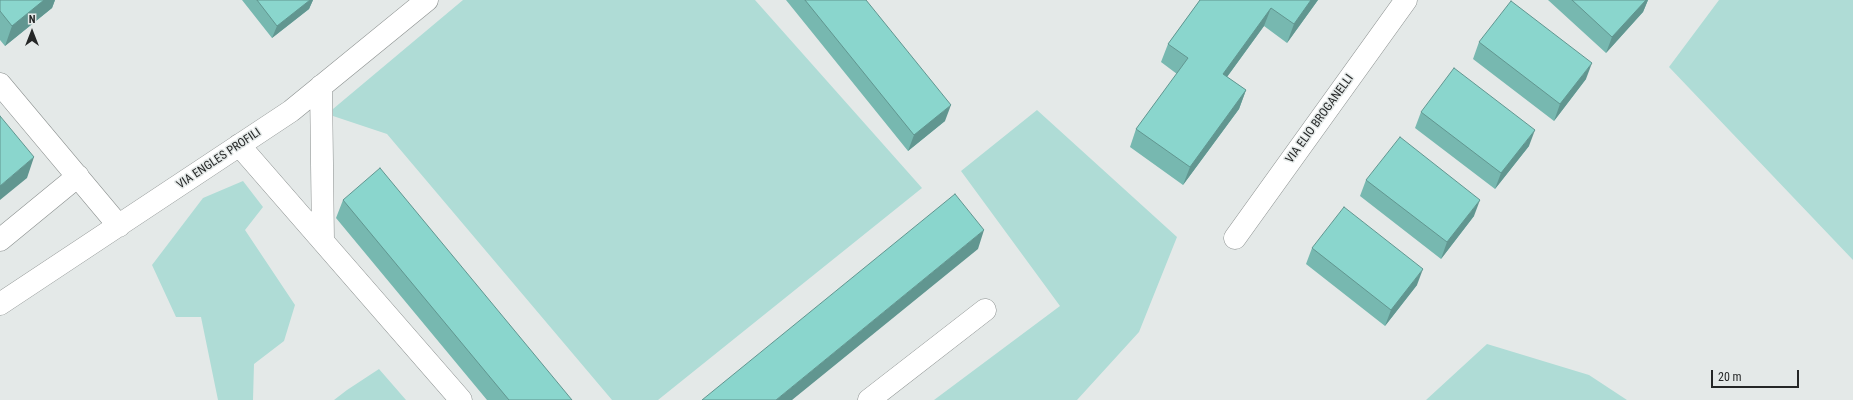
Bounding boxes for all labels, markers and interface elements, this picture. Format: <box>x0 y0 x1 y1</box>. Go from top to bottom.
north arrow <box>12 12 52 52</box>
text: N <box>29 13 35 26</box>
street label: VIA ELIO BROGANELLI <box>1283 72 1357 166</box>
street label: VIA ENGLES PROFILI <box>174 126 264 192</box>
scale bar <box>1713 362 1801 388</box>
text: 20 m <box>1718 370 1742 384</box>

